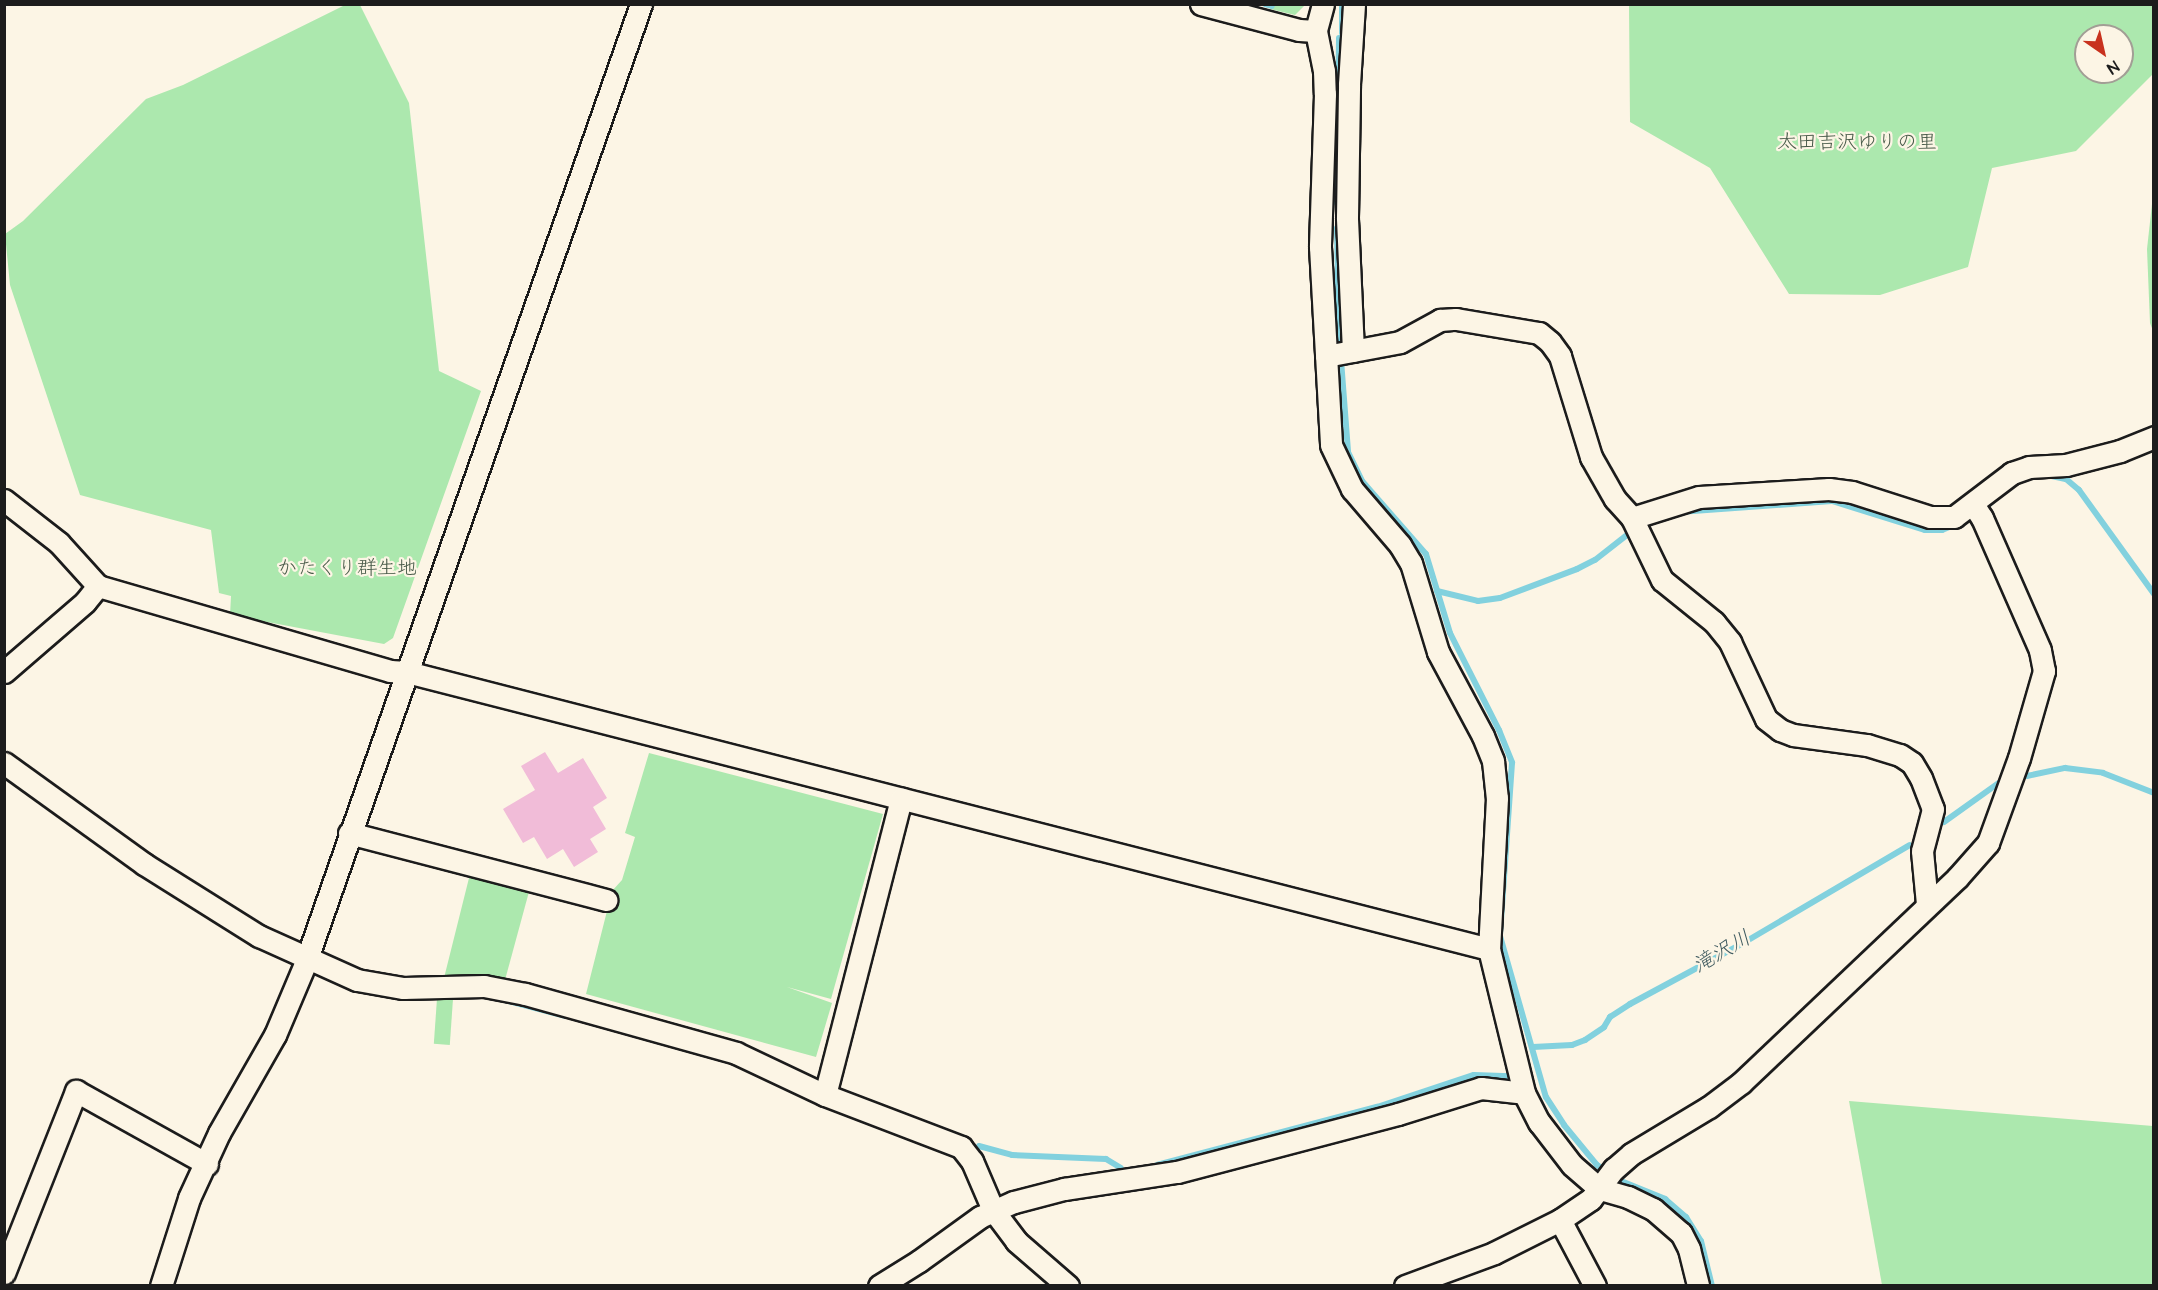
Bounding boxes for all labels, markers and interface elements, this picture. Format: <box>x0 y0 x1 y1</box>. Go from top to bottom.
north arrow <box>2074 24 2134 84</box>
text: N <box>2103 55 2123 79</box>
park label: 太田吉沢ゆりの里 <box>1777 130 1937 154</box>
park label: かたくり群生地 <box>277 556 417 580</box>
water label: 滝沢川 <box>1688 925 1756 979</box>

